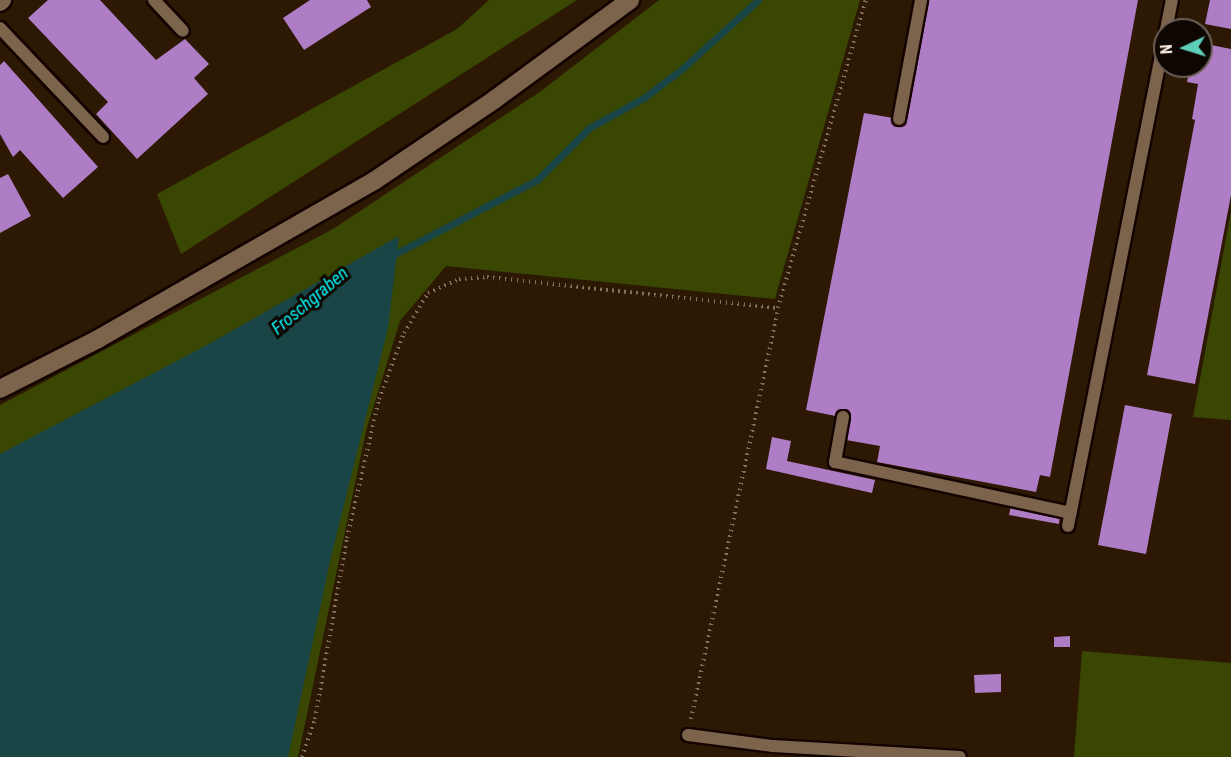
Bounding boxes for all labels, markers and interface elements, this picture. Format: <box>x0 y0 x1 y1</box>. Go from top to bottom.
north arrow <box>1153 18 1213 78</box>
text: N <box>1157 44 1176 55</box>
water label: Froschgraben <box>267 263 353 339</box>

